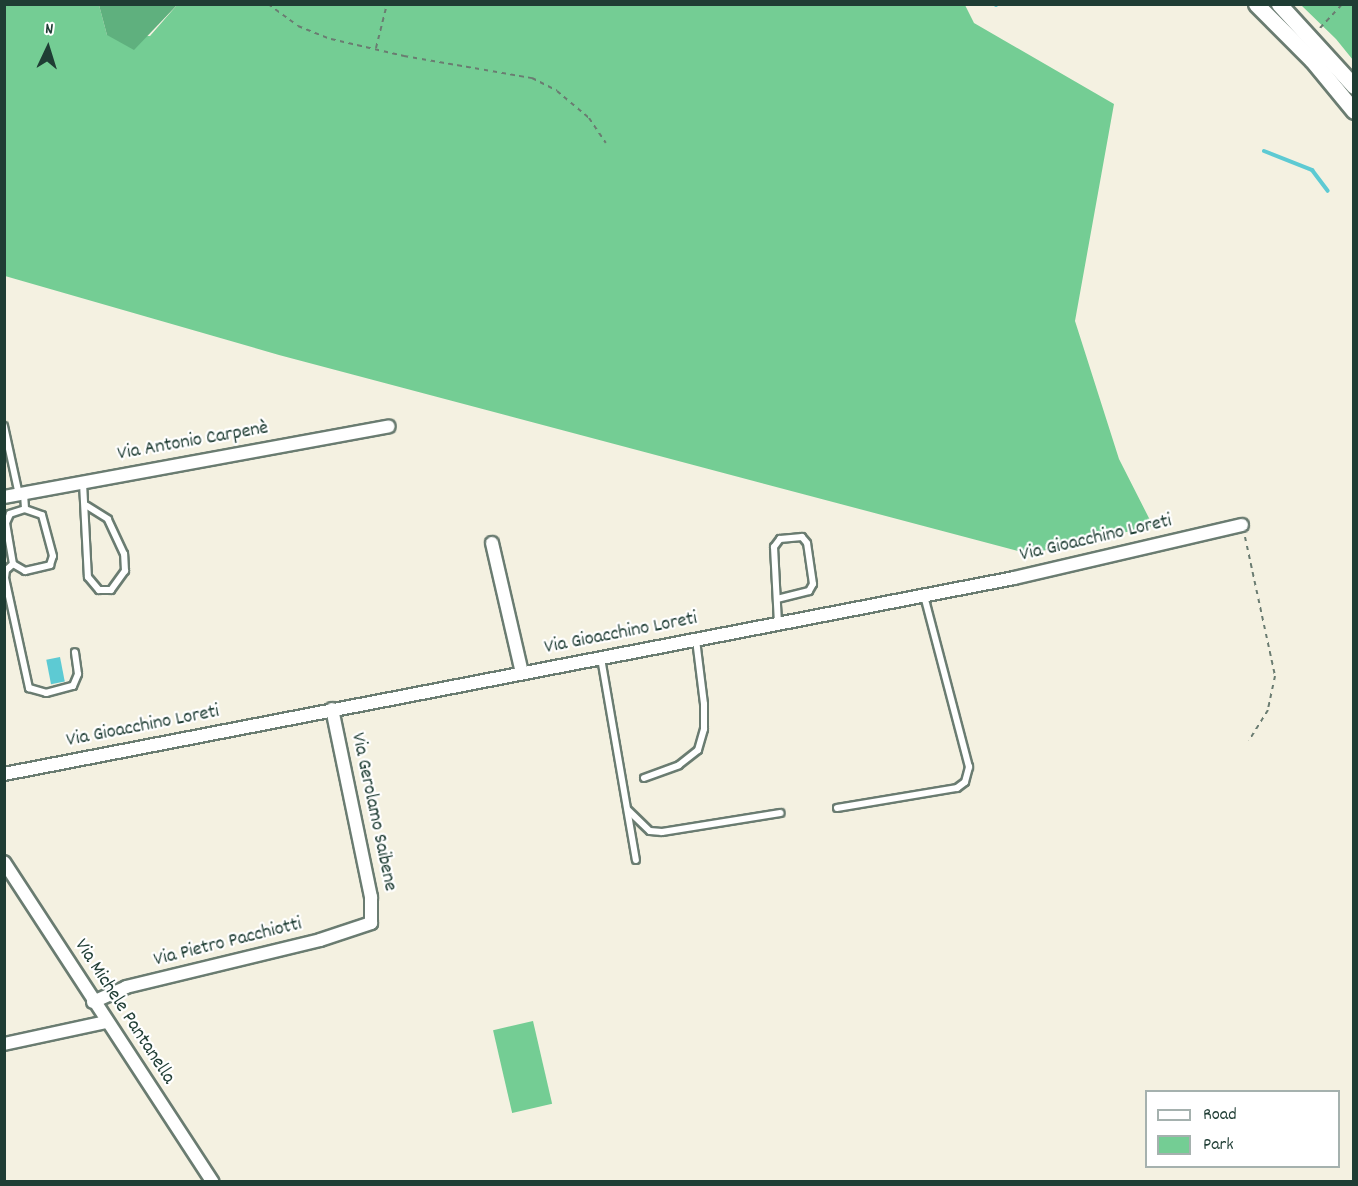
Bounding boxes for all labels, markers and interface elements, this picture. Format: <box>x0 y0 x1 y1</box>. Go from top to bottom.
north arrow <box>18 18 78 78</box>
text: N <box>45 18 54 41</box>
street label: Via Antonio Carpenè <box>116 417 270 467</box>
street label: Via Gioacchino Loreti <box>1018 510 1174 568</box>
street label: Via Gioacchino Loreti <box>543 607 699 661</box>
street label: Via Gioacchino Loreti <box>65 700 221 754</box>
street label: Via Gerolamo Saibene <box>345 731 401 893</box>
street label: Via Pietro Pacchiotti <box>151 913 305 973</box>
street label: Via Michele Pantanella <box>68 935 180 1089</box>
legend <box>1145 1090 1340 1168</box>
text: Road <box>1203 1103 1237 1128</box>
text: Park <box>1203 1133 1234 1158</box>

